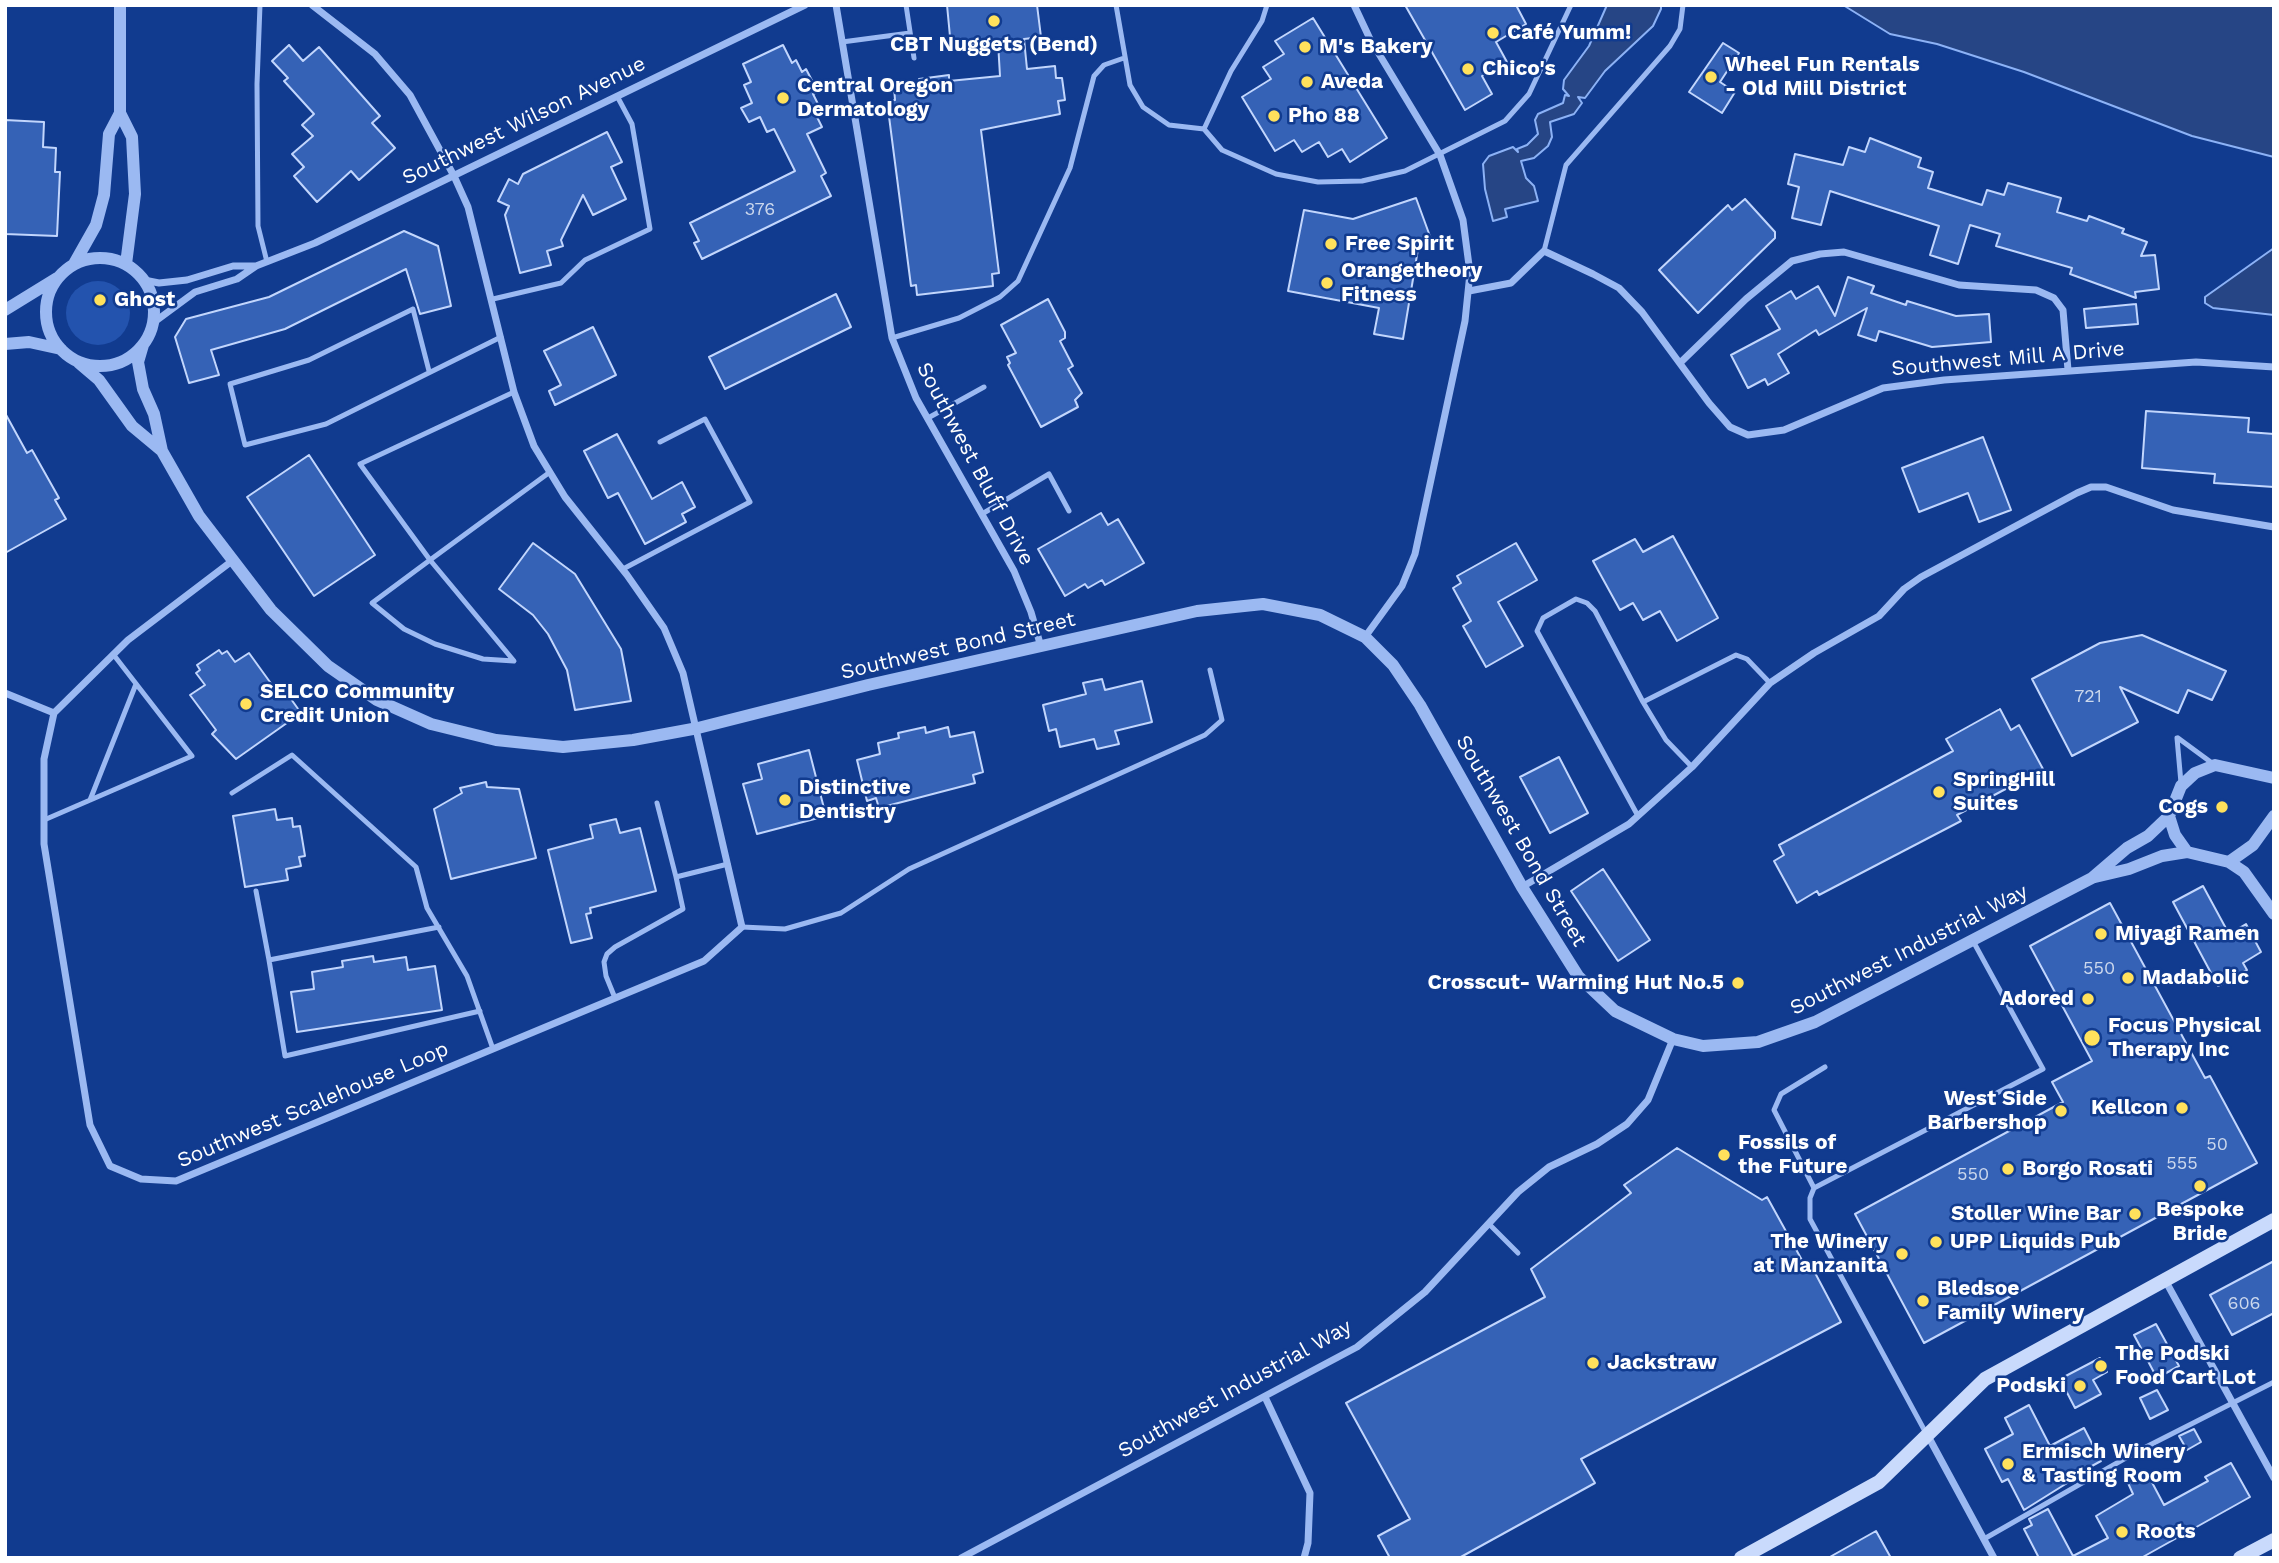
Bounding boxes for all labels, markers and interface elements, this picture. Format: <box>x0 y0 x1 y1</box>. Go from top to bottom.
marker: CBT Nuggets (Bend) <box>986 13 1002 29</box>
place label: Café Yumm! <box>1507 20 1631 46</box>
marker: Café Yumm! <box>1485 25 1501 41</box>
place label: CBT Nuggets (Bend) <box>890 32 1098 58</box>
place label: M's Bakery <box>1319 34 1432 60</box>
marker: M's Bakery <box>1297 39 1313 55</box>
street label: Southwest Wilson Avenue <box>398 51 650 191</box>
place label: Wheel Fun Rentals - Old Mill District <box>1725 52 1920 102</box>
place label: Chico's <box>1482 56 1556 82</box>
marker: Chico's <box>1460 61 1476 77</box>
place label: Aveda <box>1321 69 1383 95</box>
marker: Wheel Fun Rentals - Old Mill District <box>1703 69 1719 85</box>
place label: Central Oregon Dermatology <box>797 73 953 123</box>
marker: Aveda <box>1299 74 1315 90</box>
marker: Central Oregon Dermatology <box>775 90 791 106</box>
place label: Pho 88 <box>1288 103 1360 129</box>
marker: Pho 88 <box>1266 108 1282 124</box>
house number: 376 <box>745 199 775 221</box>
place label: Free Spirit <box>1345 231 1454 257</box>
marker: Free Spirit <box>1323 236 1339 252</box>
place label: Orangetheory Fitness <box>1341 258 1482 308</box>
marker: Orangetheory Fitness <box>1319 275 1335 291</box>
place label: Ghost <box>114 287 175 313</box>
marker: Ghost <box>92 292 108 308</box>
street label: Southwest Mill A Drive <box>1890 336 2126 382</box>
street label: Southwest Bluff Drive <box>911 358 1039 570</box>
street label: Southwest Bond Street <box>838 607 1078 685</box>
place label: SELCO Community Credit Union <box>260 679 454 729</box>
house number: 721 <box>2074 686 2102 708</box>
marker: SELCO Community Credit Union <box>238 696 254 712</box>
street label: Southwest Bond Street <box>1450 731 1592 951</box>
place label: SpringHill Suites <box>1953 767 2055 817</box>
place label: Distinctive Dentistry <box>799 775 911 825</box>
marker: SpringHill Suites <box>1931 784 1947 800</box>
marker: Distinctive Dentistry <box>777 792 793 808</box>
place label: Cogs <box>2158 794 2208 820</box>
marker: Cogs <box>2214 799 2230 815</box>
street label: Southwest Industrial Way <box>1786 879 2032 1021</box>
place label: Miyagi Ramen <box>2115 921 2260 947</box>
marker: Miyagi Ramen <box>2093 926 2109 942</box>
house number: 550 <box>2083 958 2115 980</box>
place label: Madabolic <box>2142 965 2249 991</box>
place label: Crosscut- Warming Hut No.5 <box>1427 970 1724 996</box>
marker: Madabolic <box>2120 970 2136 986</box>
marker: Crosscut- Warming Hut No.5 <box>1730 975 1746 991</box>
place label: Adored <box>2000 986 2074 1012</box>
marker: Adored <box>2080 991 2096 1007</box>
place label: Focus Physical Therapy Inc <box>2108 1013 2261 1063</box>
marker: Focus Physical Therapy Inc <box>2082 1028 2102 1048</box>
street label: Southwest Scalehouse Loop <box>174 1036 452 1174</box>
place label: West Side Barbershop <box>1927 1086 2047 1136</box>
place label: Kellcon <box>2091 1095 2168 1121</box>
marker: Kellcon <box>2174 1100 2190 1116</box>
marker: West Side Barbershop <box>2053 1103 2069 1119</box>
place label: Fossils of the Future <box>1738 1130 1847 1180</box>
house number: 50 <box>2206 1134 2228 1156</box>
marker: Fossils of the Future <box>1716 1147 1732 1163</box>
house number: 555 <box>2166 1153 2198 1175</box>
place label: Borgo Rosati <box>2022 1156 2153 1182</box>
marker: Borgo Rosati <box>2000 1161 2016 1177</box>
house number: 550 <box>1957 1164 1989 1186</box>
marker: Bespoke Bride <box>2192 1178 2208 1194</box>
place label: Bespoke Bride <box>2156 1197 2244 1247</box>
place label: Stoller Wine Bar <box>1951 1201 2121 1227</box>
marker: Stoller Wine Bar <box>2127 1206 2143 1222</box>
place label: The Winery at Manzanita <box>1753 1229 1888 1279</box>
place label: UPP Liquids Pub <box>1950 1229 2121 1255</box>
marker: UPP Liquids Pub <box>1928 1234 1944 1250</box>
marker: The Winery at Manzanita <box>1894 1246 1910 1262</box>
place label: Bledsoe Family Winery <box>1937 1276 2084 1326</box>
marker: Bledsoe Family Winery <box>1915 1293 1931 1309</box>
house number: 606 <box>2227 1293 2261 1315</box>
street label: Southwest Industrial Way <box>1114 1314 1356 1464</box>
place label: The Podski Food Cart Lot <box>2115 1341 2256 1391</box>
place label: Jackstraw <box>1607 1350 1717 1376</box>
marker: Jackstraw <box>1585 1355 1601 1371</box>
marker: The Podski Food Cart Lot <box>2093 1358 2109 1374</box>
place label: Podski <box>1996 1373 2066 1399</box>
marker: Podski <box>2072 1378 2088 1394</box>
place label: Ermisch Winery & Tasting Room <box>2022 1439 2185 1489</box>
marker: Ermisch Winery & Tasting Room <box>2000 1456 2016 1472</box>
place label: Roots <box>2136 1519 2196 1545</box>
marker: Roots <box>2114 1524 2130 1540</box>

